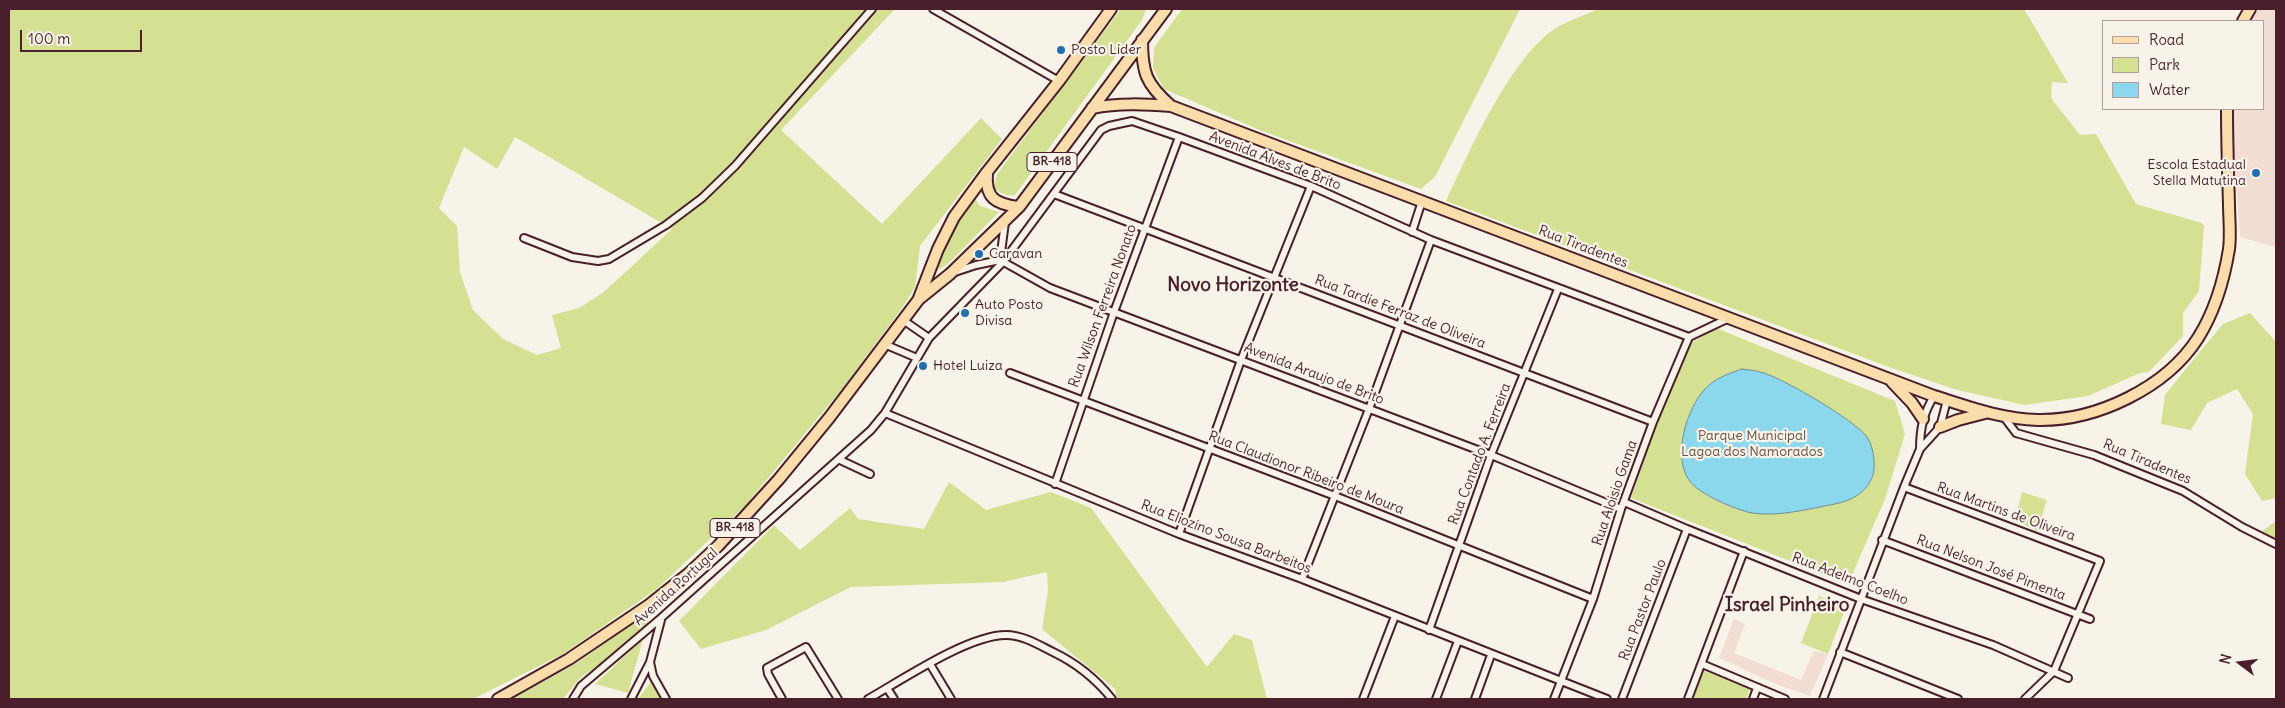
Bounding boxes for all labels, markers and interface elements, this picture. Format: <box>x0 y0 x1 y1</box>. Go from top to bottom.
scale bar <box>22 20 145 52</box>
legend <box>2102 20 2265 110</box>
text: 100 m <box>28 29 70 48</box>
text: Road <box>2149 30 2184 49</box>
place label: Posto Líder <box>1071 42 1141 58</box>
marker: Posto Líder <box>1055 44 1067 56</box>
text: Park <box>2149 55 2180 74</box>
text: Water <box>2149 80 2190 99</box>
street label: Avenida Alves de Brito <box>1207 128 1343 194</box>
road number: BR-418 <box>1027 152 1077 172</box>
place label: Escola Estadual Stella Matutina <box>2147 157 2246 190</box>
marker: Escola Estadual Stella Matutina <box>2250 167 2262 179</box>
street label: Rua Wilson Ferreira Nonato <box>1066 222 1140 390</box>
street label: Rua Tiradentes <box>1536 222 1630 272</box>
place label: Caravan <box>989 246 1042 262</box>
marker: Caravan <box>973 248 985 260</box>
street label: Rua Tardie Ferraz de Oliveira <box>1312 272 1488 352</box>
district label: Novo Horizonte <box>1167 275 1299 297</box>
place label: Auto Posto Divisa <box>975 297 1043 330</box>
marker: Auto Posto Divisa <box>959 307 971 319</box>
street label: Avenida Araujo de Brito <box>1242 340 1386 408</box>
place label: Hotel Luiza <box>933 358 1003 374</box>
marker: Hotel Luiza <box>917 360 929 372</box>
street label: Rua Contado A. Ferreira <box>1445 381 1515 527</box>
street label: Rua Claudionor Ribeiro de Moura <box>1206 428 1406 518</box>
park label: Parque Municipal Lagoa dos Namorados <box>1681 428 1823 461</box>
street label: Rua Tiradentes <box>2100 436 2194 488</box>
street label: Rua Aloisio Gama <box>1589 438 1641 548</box>
street label: Rua Martins de Oliveira <box>1935 479 2077 545</box>
street label: Rua Eliozino Sousa Barbeitos <box>1138 497 1314 577</box>
road number: BR-418 <box>710 518 760 538</box>
street label: Rua Nelson José Pimenta <box>1914 532 2068 604</box>
street label: Avenida Portugal <box>630 545 722 629</box>
street label: Rua Adelmo Coelho <box>1790 549 1910 609</box>
street label: Rua Pastor Paulo <box>1616 557 1670 663</box>
district label: Israel Pinheiro <box>1725 595 1849 617</box>
north arrow <box>2215 638 2265 688</box>
text: N <box>2216 652 2235 666</box>

